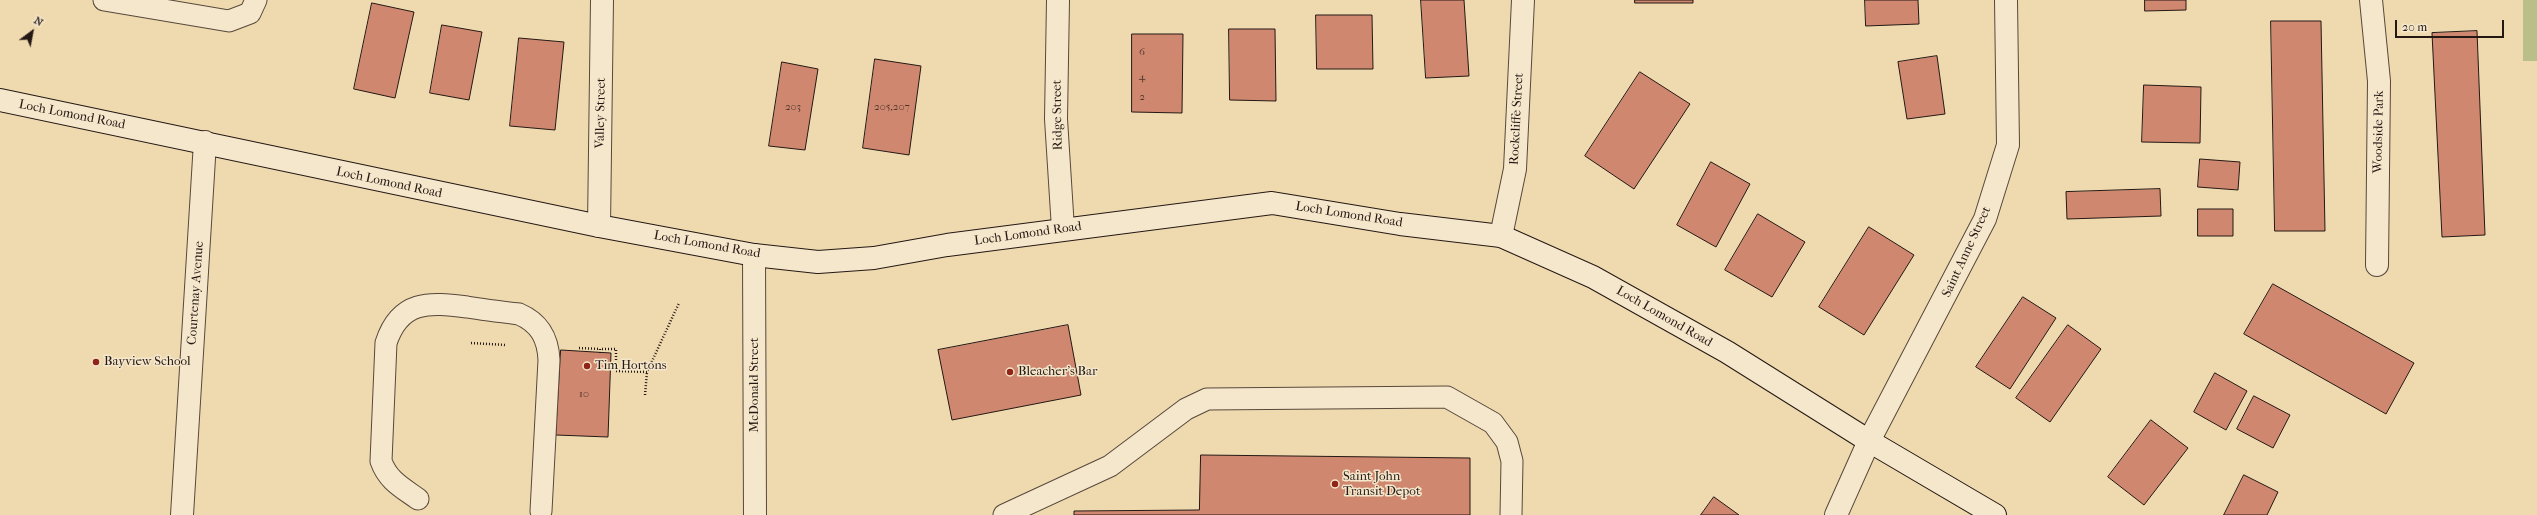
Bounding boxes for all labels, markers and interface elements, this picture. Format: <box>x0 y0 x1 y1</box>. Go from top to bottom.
north arrow <box>12 12 52 52</box>
scale bar <box>2397 12 2506 38</box>
text: N <box>32 14 46 29</box>
text: 20 m <box>2402 20 2427 34</box>
house number: 6 <box>1139 45 1145 59</box>
house number: 4 <box>1139 70 1145 84</box>
street label: Rockcliffe Street <box>1507 72 1527 166</box>
street label: Valley Street <box>593 77 609 149</box>
street label: Ridge Street <box>1050 80 1066 150</box>
house number: 2 <box>1139 90 1145 104</box>
street label: Woodside Park <box>2370 90 2388 174</box>
street label: Loch Lomond Road <box>17 97 127 133</box>
house number: 203 <box>785 100 801 114</box>
house number: 205,207 <box>874 100 910 114</box>
street label: Loch Lomond Road <box>334 164 444 202</box>
street label: Loch Lomond Road <box>1294 199 1404 231</box>
street label: Saint Anne Street <box>1939 204 1995 300</box>
street label: Loch Lomond Road <box>973 219 1083 249</box>
street label: Loch Lomond Road <box>652 228 762 262</box>
street label: Courtenay Avenue <box>185 240 207 346</box>
street label: Loch Lomond Road <box>1613 283 1715 351</box>
street label: McDonald Street <box>747 337 763 433</box>
place label: Bayview School <box>104 354 191 370</box>
marker: Bayview School <box>91 357 101 367</box>
place label: Tim Hortons <box>595 358 667 374</box>
marker: Tim Hortons <box>582 361 592 371</box>
place label: Bleacher's Bar <box>1018 364 1098 380</box>
marker: Bleacher's Bar <box>1005 367 1015 377</box>
house number: 10 <box>579 387 589 401</box>
place label: Saint John Transit Depot <box>1343 469 1421 500</box>
marker: Saint John Transit Depot <box>1330 479 1340 489</box>

